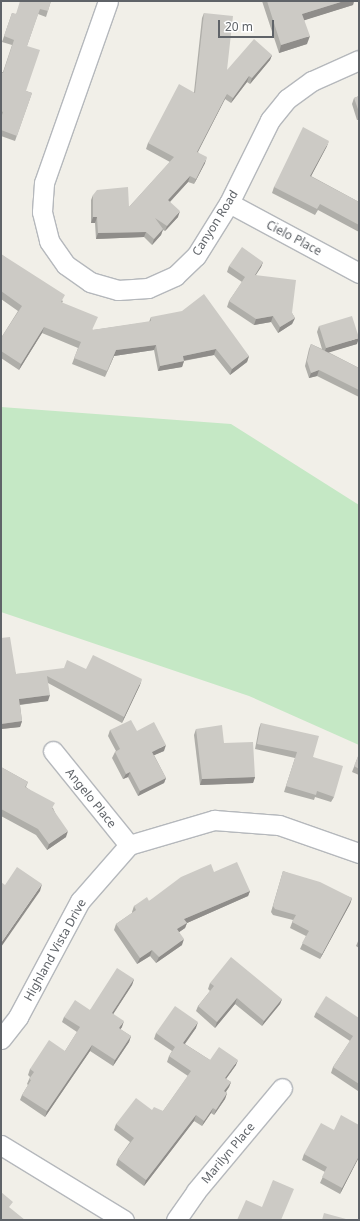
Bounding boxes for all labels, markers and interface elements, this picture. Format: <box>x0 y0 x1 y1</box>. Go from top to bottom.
scale bar <box>220 12 276 38</box>
text: 20 m <box>225 18 253 35</box>
street label: Canyon Road <box>189 188 241 258</box>
street label: Cielo Place <box>264 217 324 259</box>
street label: Angelo Place <box>63 765 119 831</box>
street label: Highland Vista Drive <box>21 896 89 1004</box>
street label: Marilyn Place <box>198 1120 258 1186</box>

